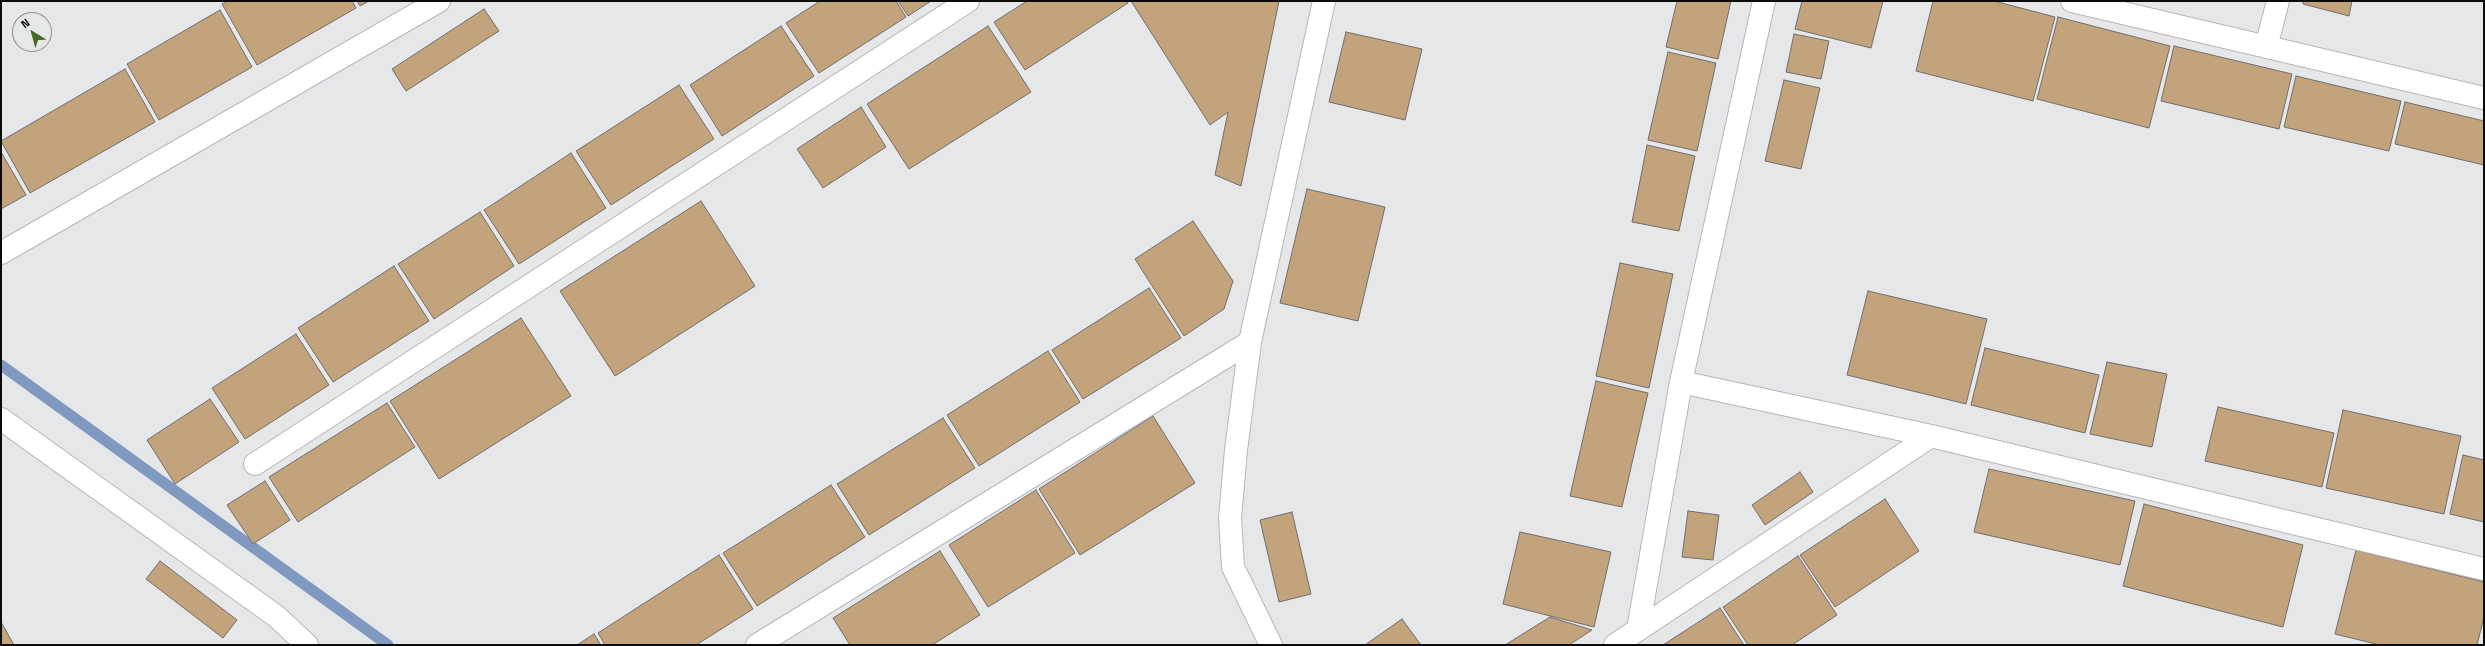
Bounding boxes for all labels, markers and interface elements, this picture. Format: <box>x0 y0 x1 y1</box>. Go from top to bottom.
north arrow <box>12 12 52 52</box>
text: N <box>18 15 33 31</box>

